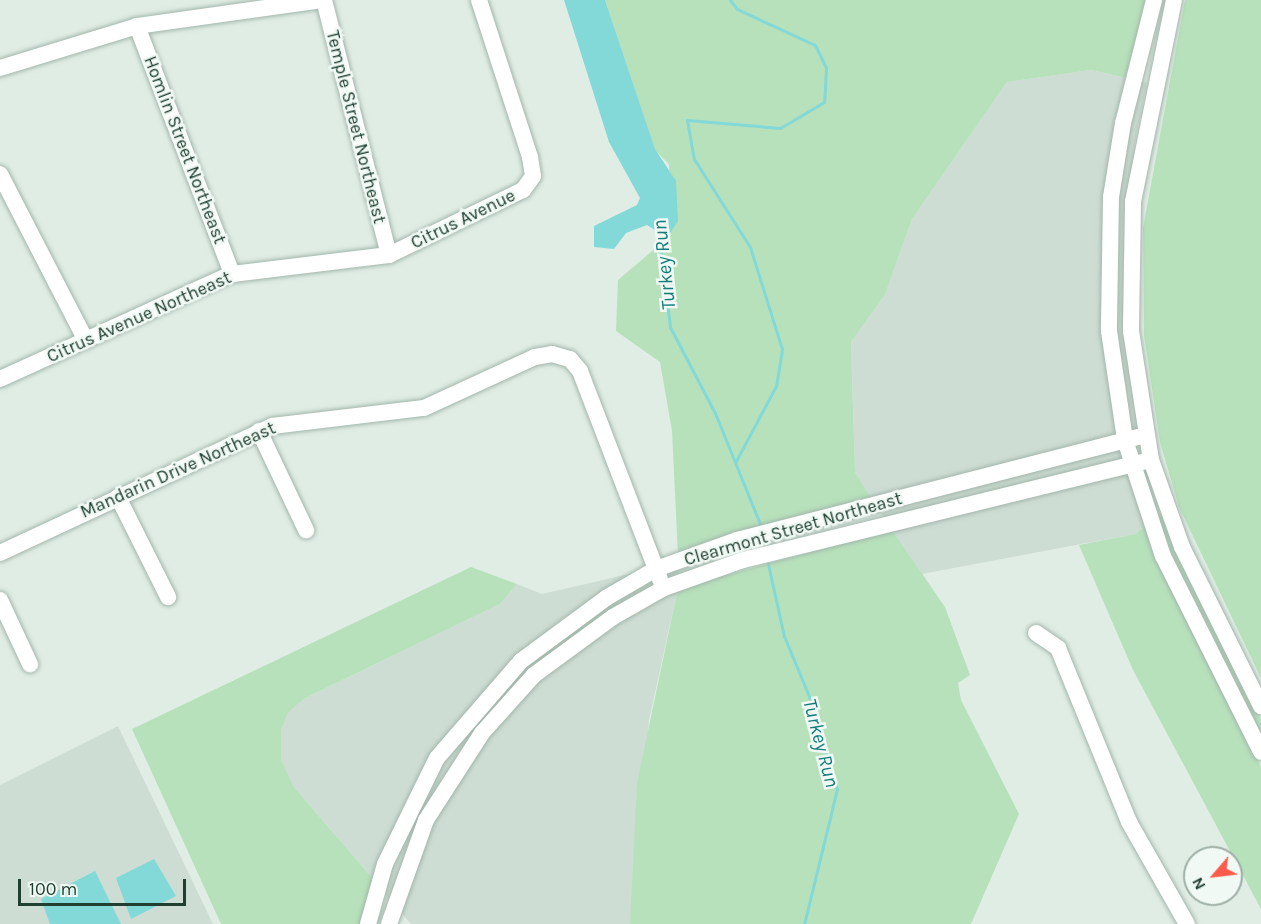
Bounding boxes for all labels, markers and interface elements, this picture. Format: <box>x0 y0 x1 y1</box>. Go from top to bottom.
street label: Temple Street Northeast <box>322 28 390 226</box>
street label: Homlin Street Northeast <box>139 53 231 247</box>
street label: Citrus Avenue <box>407 184 519 254</box>
water label: Turkey Run <box>647 219 681 311</box>
street label: Citrus Avenue Northeast <box>43 267 235 367</box>
street label: Mandarin Drive Northeast <box>77 417 279 523</box>
street label: Clearmont Street Northeast <box>682 488 904 570</box>
water label: Turkey Run <box>798 696 844 790</box>
north arrow <box>1183 846 1243 906</box>
scale bar <box>21 867 189 905</box>
text: N <box>1187 874 1210 893</box>
text: 100 m <box>29 878 77 900</box>

